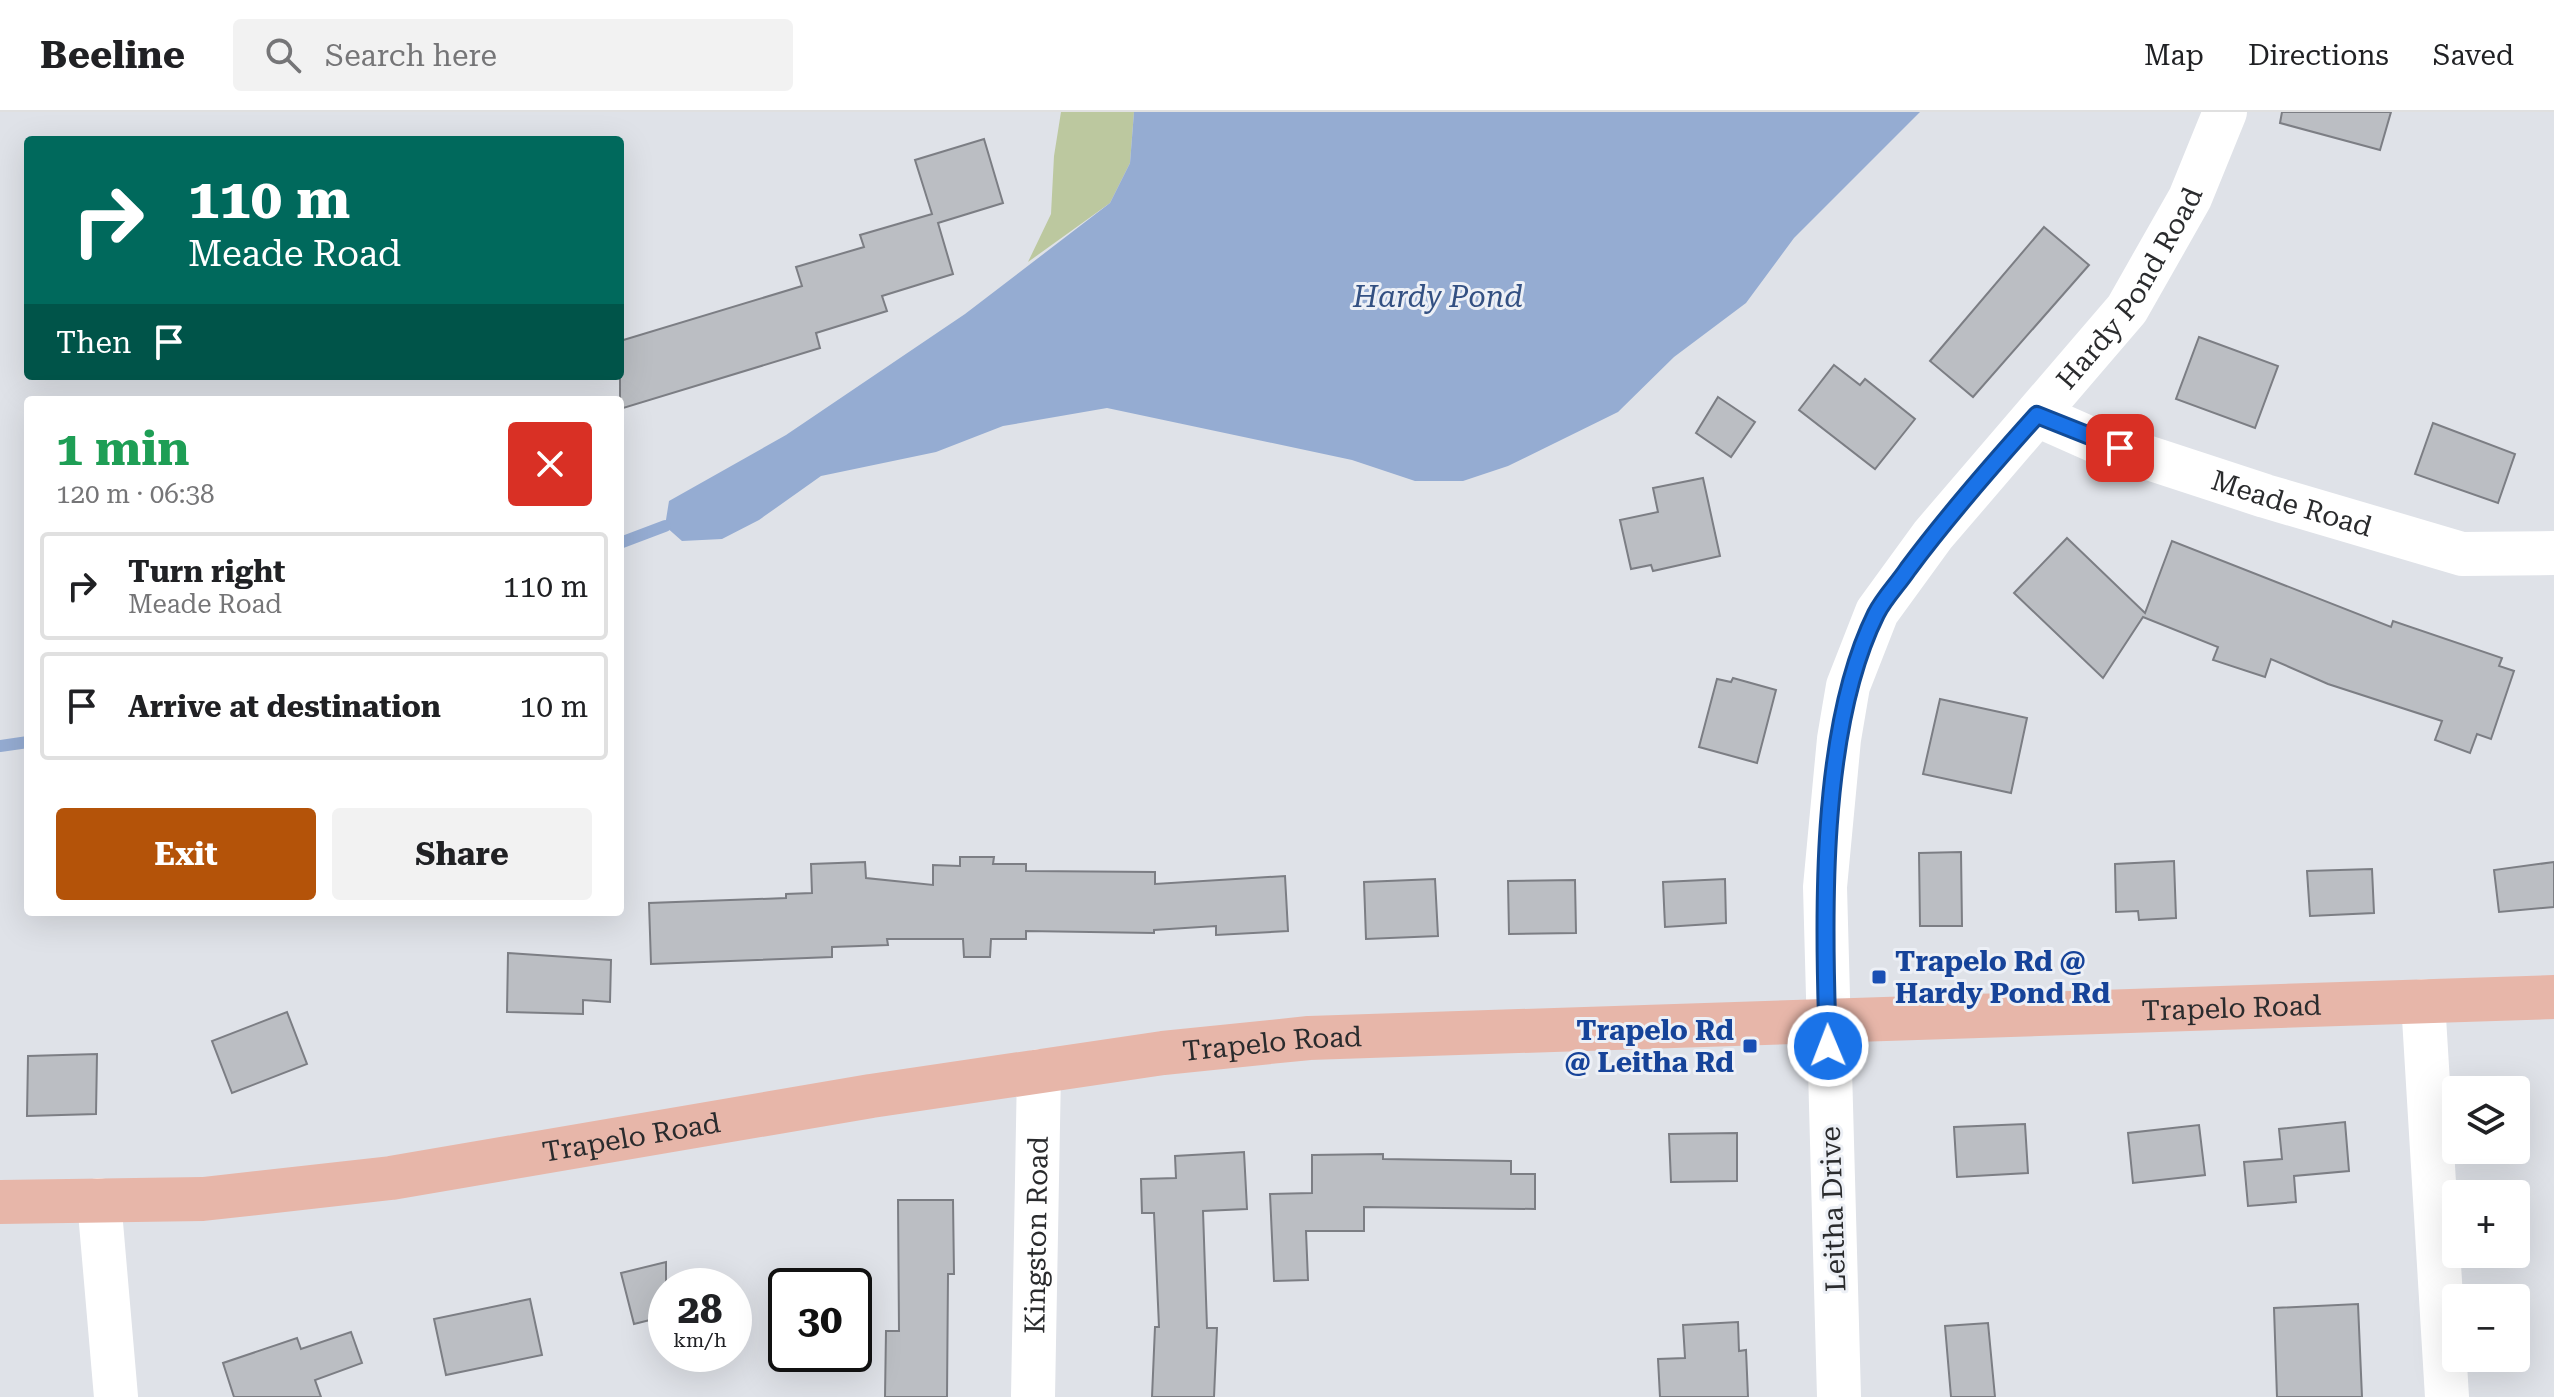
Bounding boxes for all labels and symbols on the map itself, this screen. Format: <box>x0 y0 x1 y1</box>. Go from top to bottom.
street label: Hardy Pond Road <box>2049 182 2209 396</box>
water label: Hardy Pond <box>1352 279 1523 314</box>
pin <box>2086 414 2154 482</box>
street label: Meade Road <box>2208 463 2376 543</box>
place label: Trapelo Rd @ Hardy Pond Rd <box>1895 945 2110 1010</box>
marker: Trapelo Rd @ Hardy Pond Rd <box>1870 968 1888 986</box>
street label: Trapelo Road <box>2141 988 2322 1027</box>
position arrow <box>1786 1004 1870 1088</box>
place label: Trapelo Rd @ Leitha Rd <box>1565 1014 1734 1079</box>
street label: Trapelo Road <box>1181 1020 1363 1067</box>
marker: Trapelo Rd @ Leitha Rd <box>1741 1037 1759 1055</box>
street label: Trapelo Road <box>540 1106 723 1168</box>
street label: Leitha Drive <box>1814 1126 1852 1292</box>
street label: Kingston Road <box>1018 1136 1054 1334</box>
speed limit sign: 30 <box>768 1268 872 1372</box>

